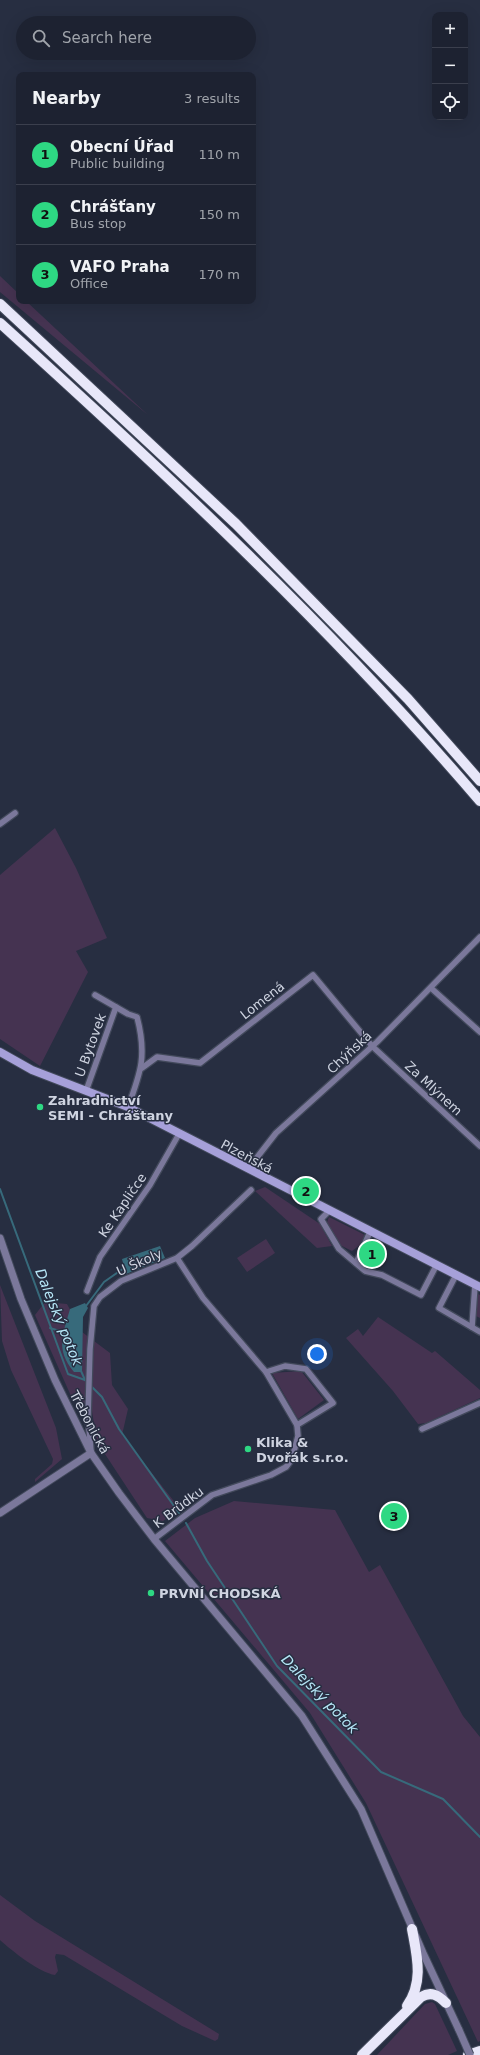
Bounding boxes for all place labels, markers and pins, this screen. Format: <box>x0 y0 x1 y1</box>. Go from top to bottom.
place label: Zahradnictví SEMI - Chráštany <box>48 1093 173 1123</box>
marker: Zahradnictví SEMI - Chráštany <box>35 1102 45 1112</box>
pin: 2 <box>293 1176 319 1206</box>
pin: 1 <box>359 1239 385 1269</box>
place label: Klika & Dvořák s.r.o. <box>256 1435 349 1465</box>
marker: Klika & Dvořák s.r.o. <box>243 1444 253 1454</box>
pin: 3 <box>381 1501 407 1531</box>
place label: PRVNÍ CHODSKÁ <box>159 1586 281 1601</box>
marker: PRVNÍ CHODSKÁ <box>146 1588 156 1598</box>

